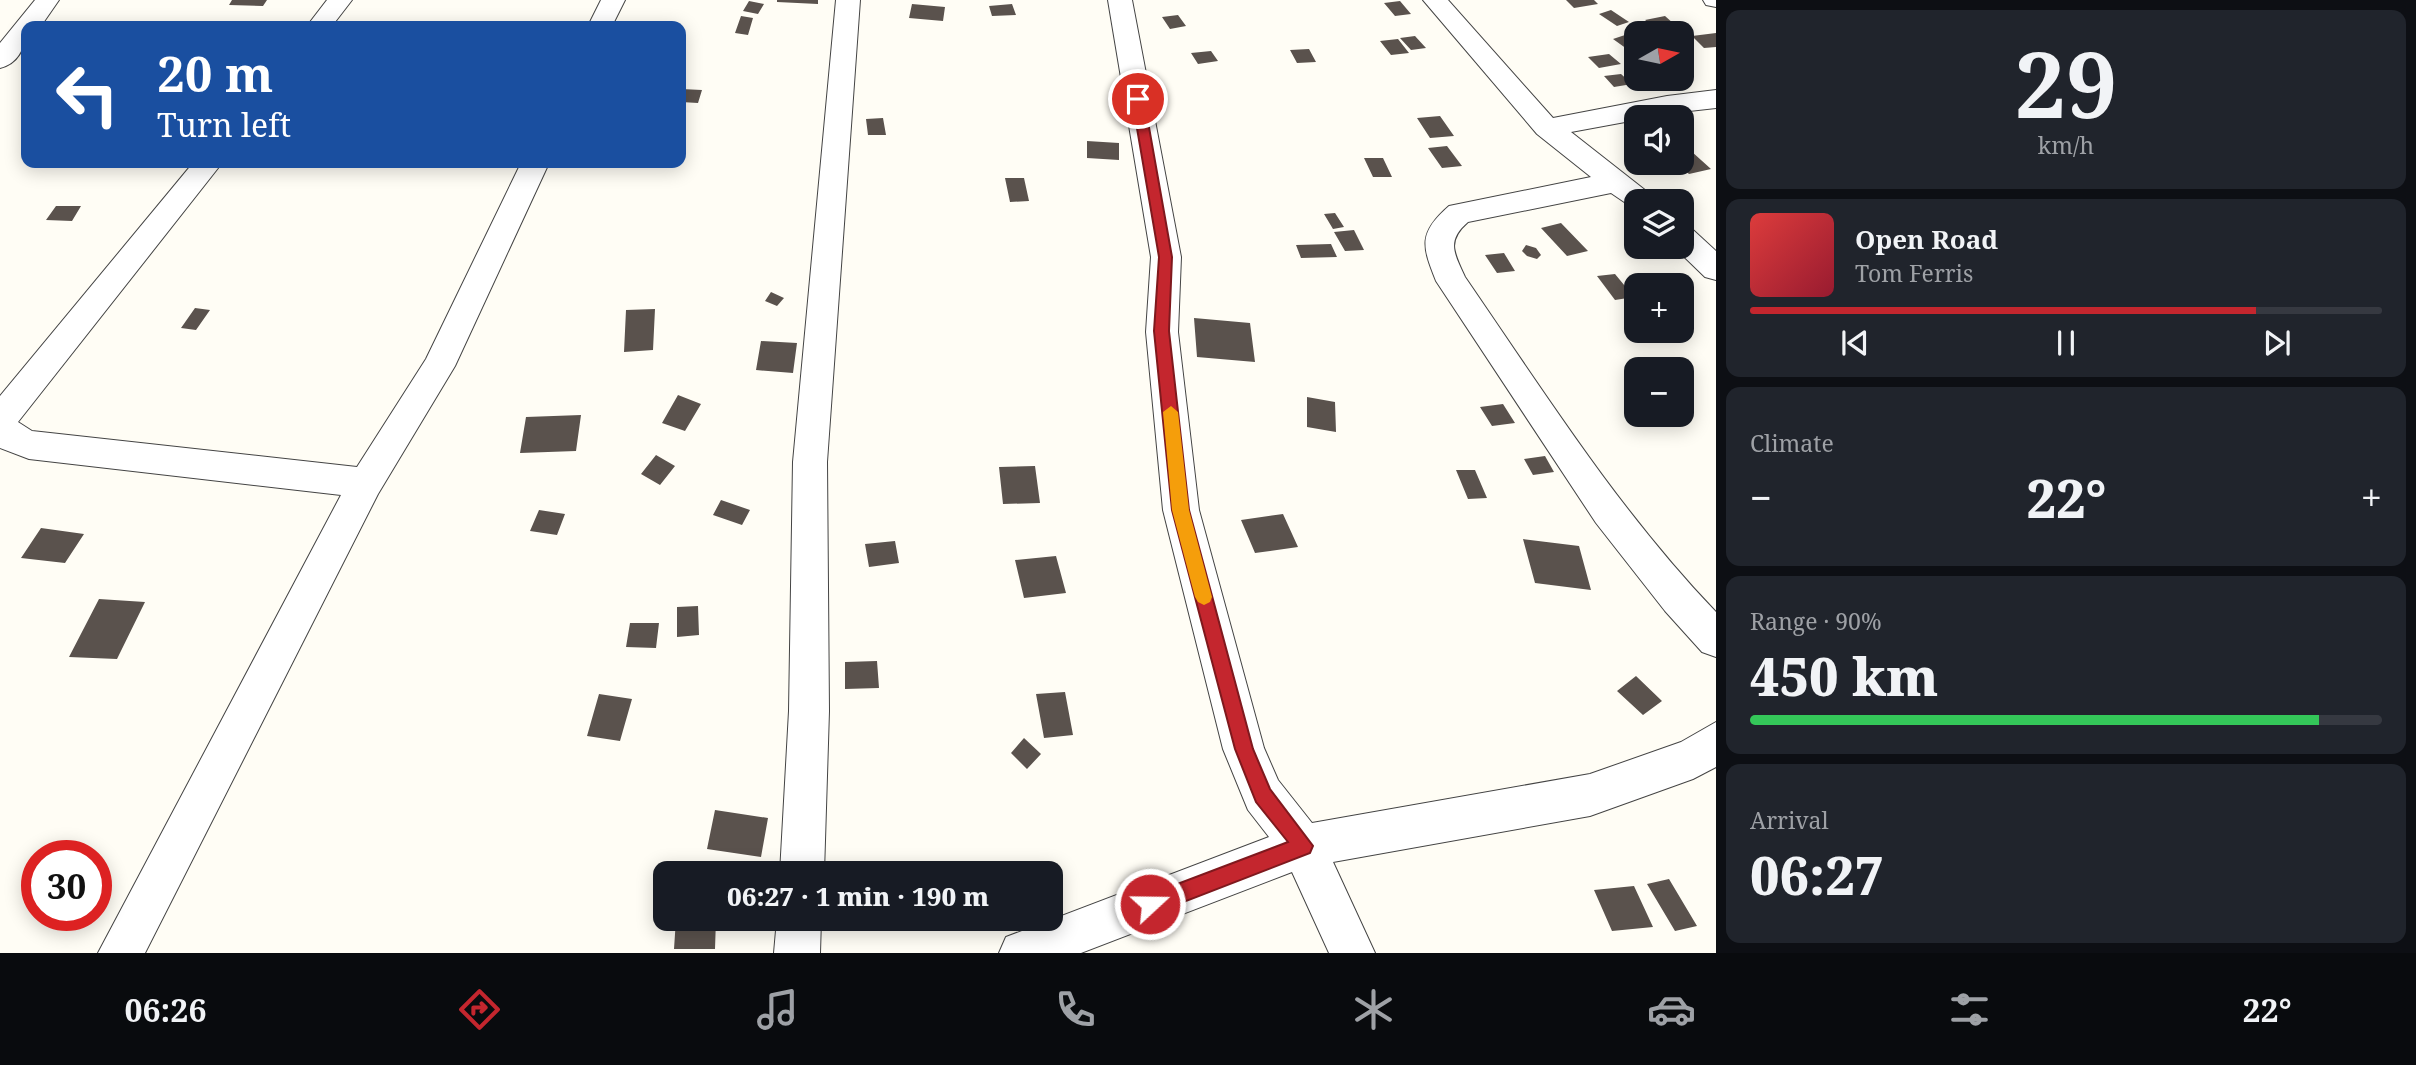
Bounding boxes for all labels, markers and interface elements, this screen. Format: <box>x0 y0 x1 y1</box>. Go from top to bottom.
north arrow <box>1624 21 1694 91</box>
map controls <box>1624 21 1694 427</box>
text: 29 <box>2015 21 2117 145</box>
text: 20 m <box>157 40 273 106</box>
icon: left <box>42 49 133 140</box>
pin <box>1108 69 1168 129</box>
icon: arrive <box>1119 80 1157 118</box>
text: Turn left <box>157 103 291 146</box>
button: sound <box>1624 105 1694 175</box>
text: km/h <box>2038 129 2094 161</box>
button: layers <box>1624 189 1694 259</box>
text: Open Road <box>1855 221 1998 257</box>
text: Tom Ferris <box>1855 257 1973 289</box>
button: + <box>1624 273 1694 343</box>
icon: previous <box>1836 324 1874 362</box>
icon: pause <box>2047 324 2085 362</box>
icon: next <box>2258 324 2296 362</box>
button: − <box>1624 357 1694 427</box>
text: Climate <box>1750 427 1834 459</box>
text: 22° <box>2026 462 2106 533</box>
text: − <box>1750 471 1772 523</box>
text: + <box>2361 471 2382 523</box>
text: Range · 90% <box>1750 605 1882 637</box>
text: 450 km <box>1750 640 1938 711</box>
text: Arrival <box>1750 804 1829 836</box>
text: 06:27 <box>1750 839 1884 910</box>
speed limit sign: 30 <box>21 840 112 931</box>
position arrow <box>1113 867 1187 941</box>
text: 06:27 · 1 min · 190 m <box>727 878 989 914</box>
icon: directions <box>455 985 504 1034</box>
icon: music <box>753 985 802 1034</box>
icon: phone <box>1051 985 1100 1034</box>
icon: climate <box>1349 985 1398 1034</box>
icon: car <box>1647 985 1696 1034</box>
icon: filters <box>1945 985 1994 1034</box>
text: 06:26 <box>124 988 206 1031</box>
text: 22° <box>2243 988 2291 1031</box>

